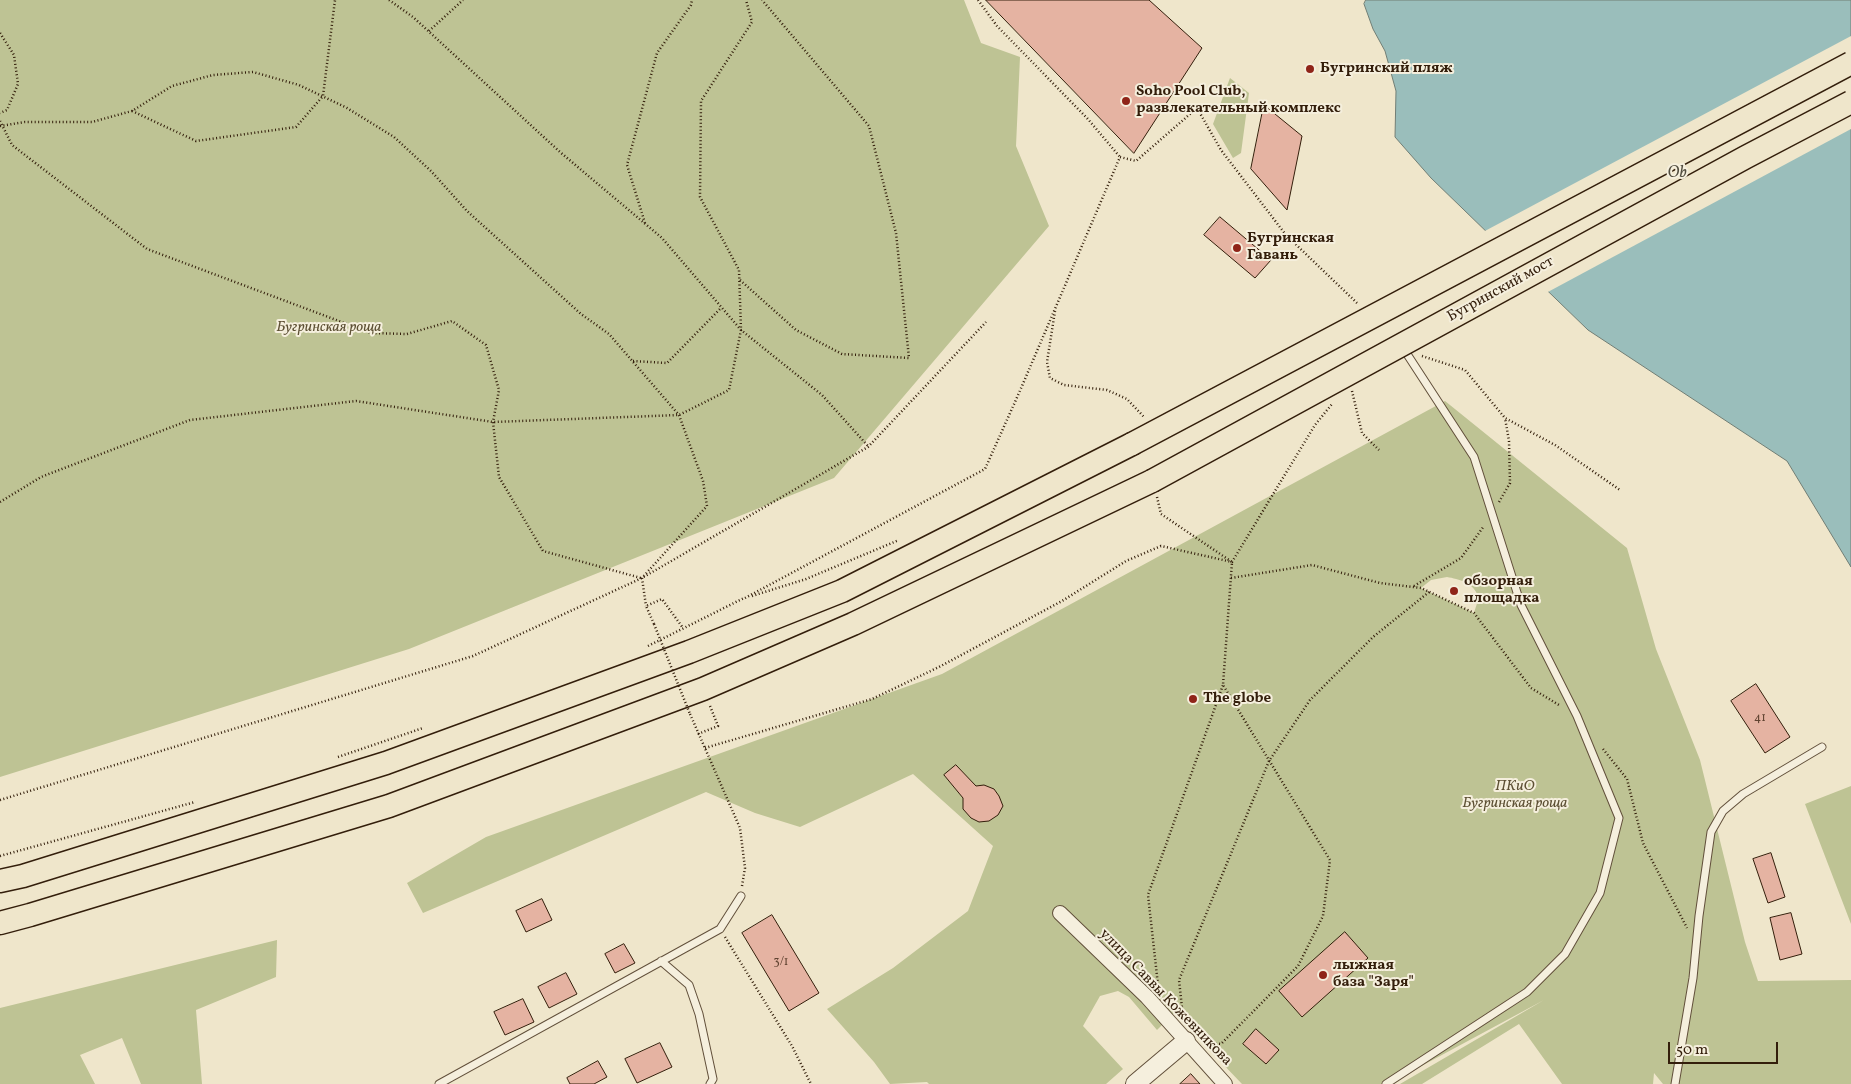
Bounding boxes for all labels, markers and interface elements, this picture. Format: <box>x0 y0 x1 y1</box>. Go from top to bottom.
place label: Бугринский пляж <box>1320 60 1453 78</box>
marker: Бугринский пляж <box>1304 63 1316 75</box>
place label: Soho Pool Club, развлекательный комплекс <box>1136 83 1341 118</box>
marker: Soho Pool Club, развлекательный комплекс <box>1120 95 1132 107</box>
water label: Ob <box>1668 164 1686 184</box>
place label: Бугринская Гавань <box>1247 230 1334 265</box>
marker: Бугринская Гавань <box>1231 242 1243 254</box>
street label: Бугринский мост <box>1444 253 1558 327</box>
park label: Бугринская роща <box>277 319 381 337</box>
place label: обзорная площадка <box>1464 573 1539 608</box>
marker: обзорная площадка <box>1448 585 1460 597</box>
place label: The globe <box>1203 690 1271 708</box>
marker: The globe <box>1187 693 1199 705</box>
house number: 41 <box>1754 712 1766 726</box>
park label: ПКиО Бугринская роща <box>1463 778 1567 813</box>
street label: улица Саввы Кожевникова <box>1095 926 1235 1070</box>
house number: 3/1 <box>774 956 788 970</box>
place label: лыжная база "Заря" <box>1333 957 1414 992</box>
marker: лыжная база "Заря" <box>1317 969 1329 981</box>
scale bar <box>1671 1032 1781 1064</box>
text: 50 m <box>1676 1040 1708 1061</box>

